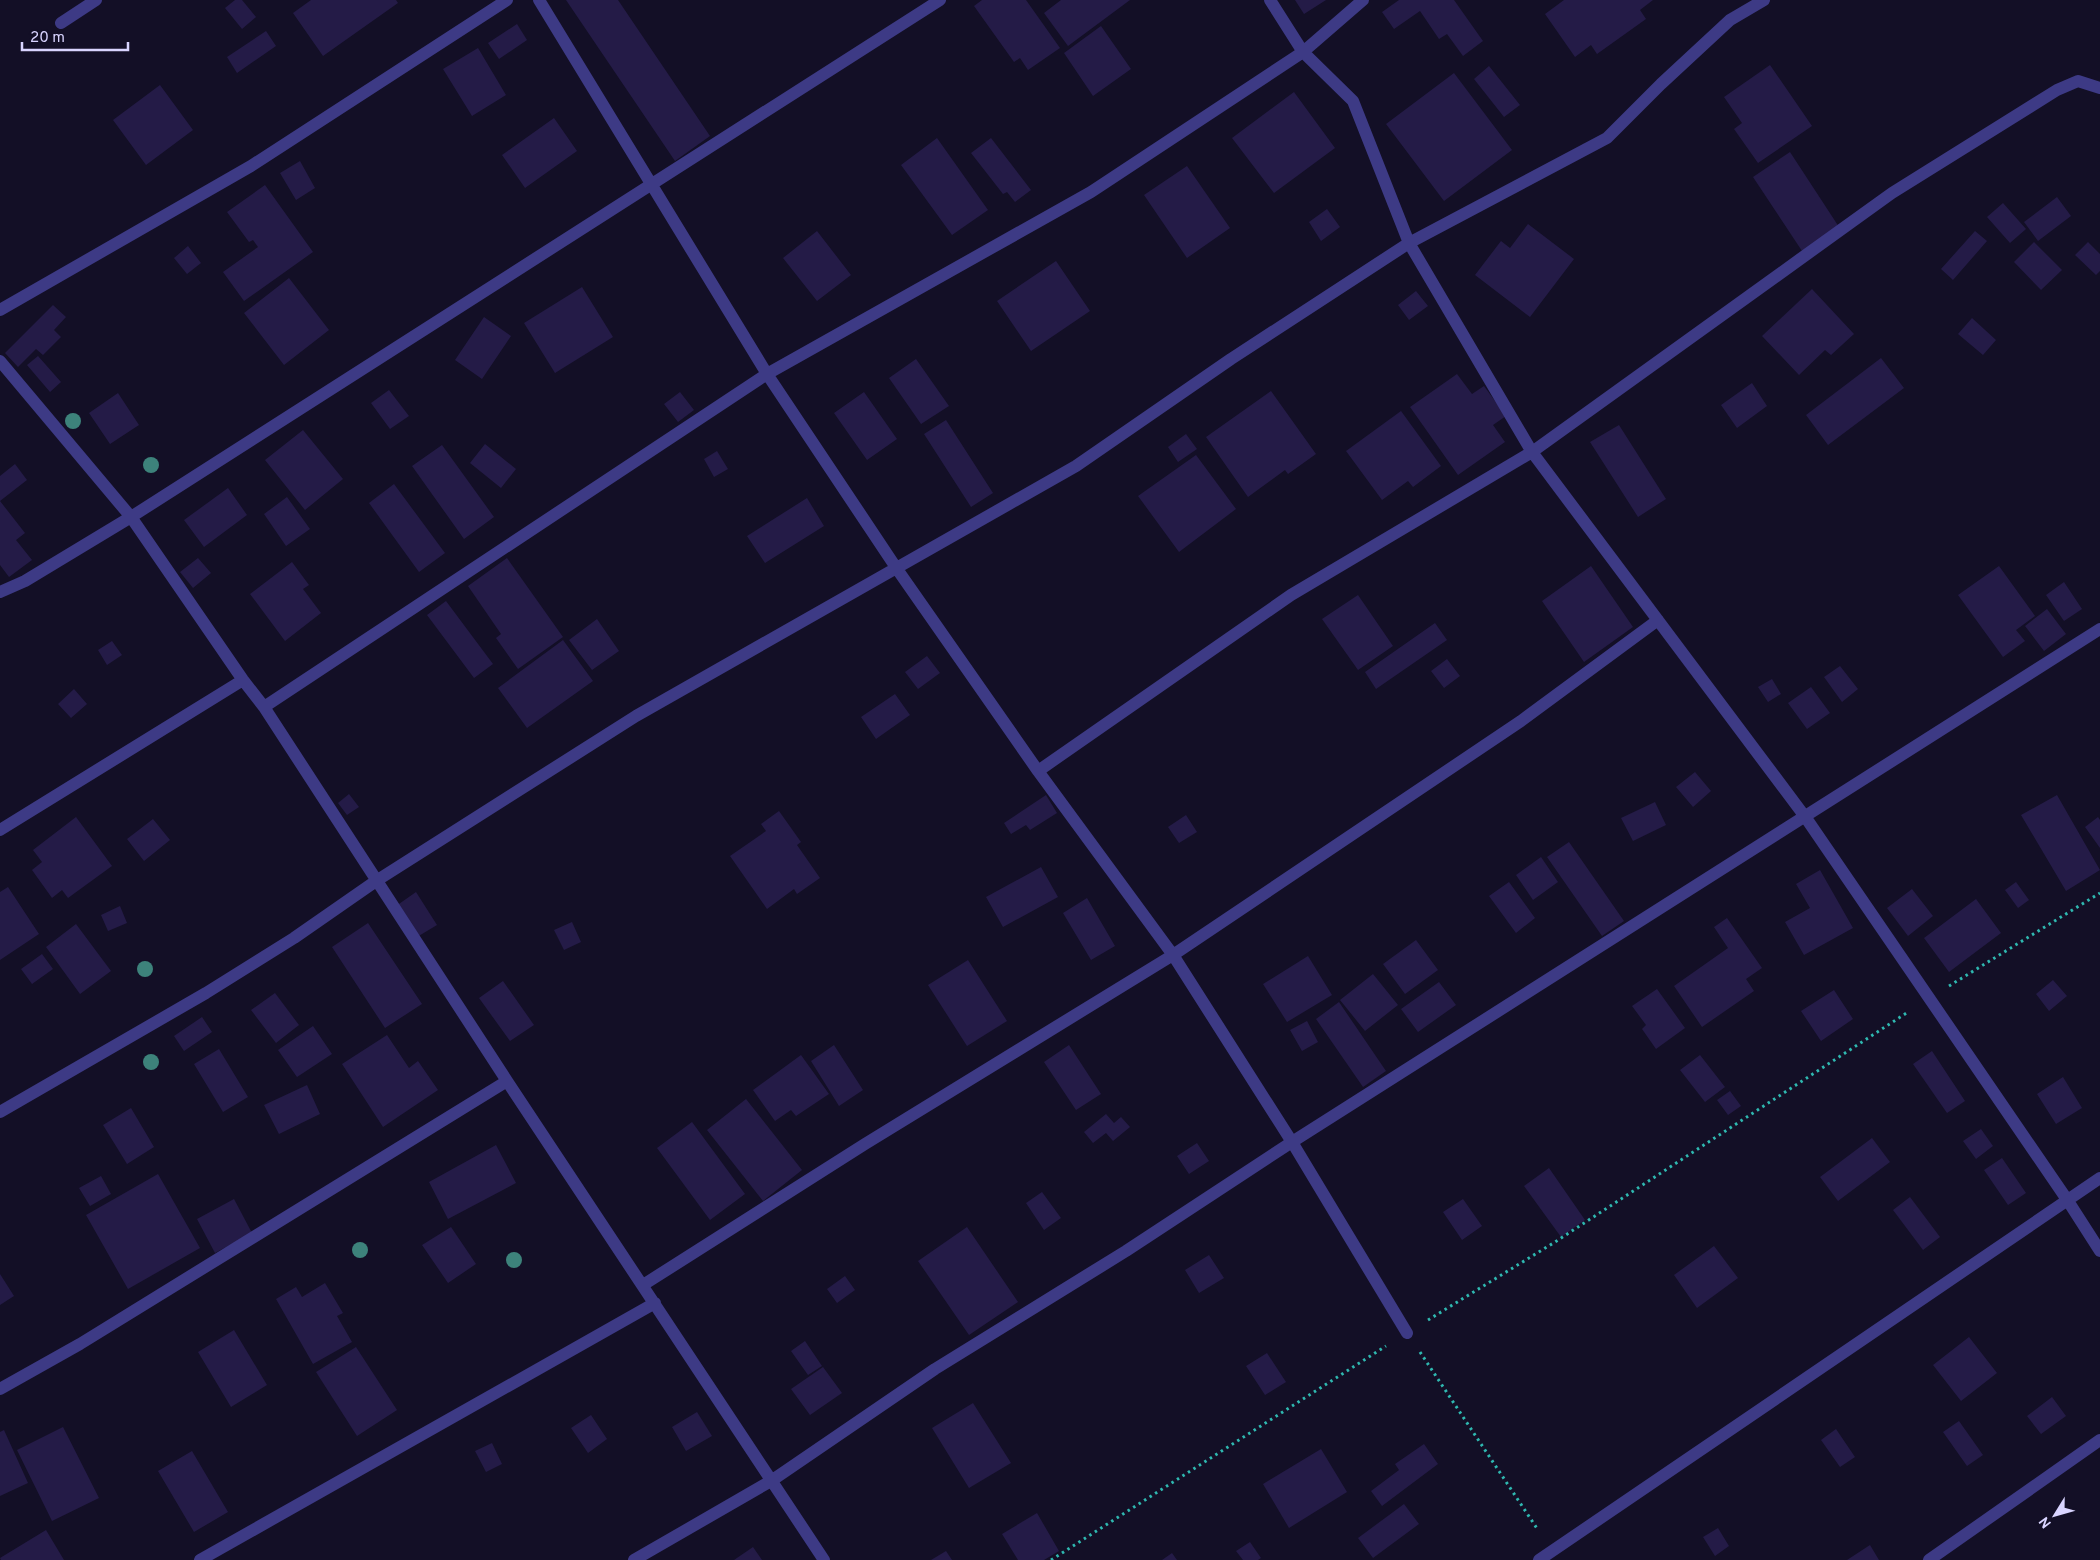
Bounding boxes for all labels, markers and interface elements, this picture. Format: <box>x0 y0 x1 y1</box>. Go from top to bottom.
scale bar <box>22 20 129 52</box>
text: 20 m <box>30 29 65 48</box>
north arrow <box>2030 1490 2080 1540</box>
text: N <box>2036 1513 2056 1531</box>

